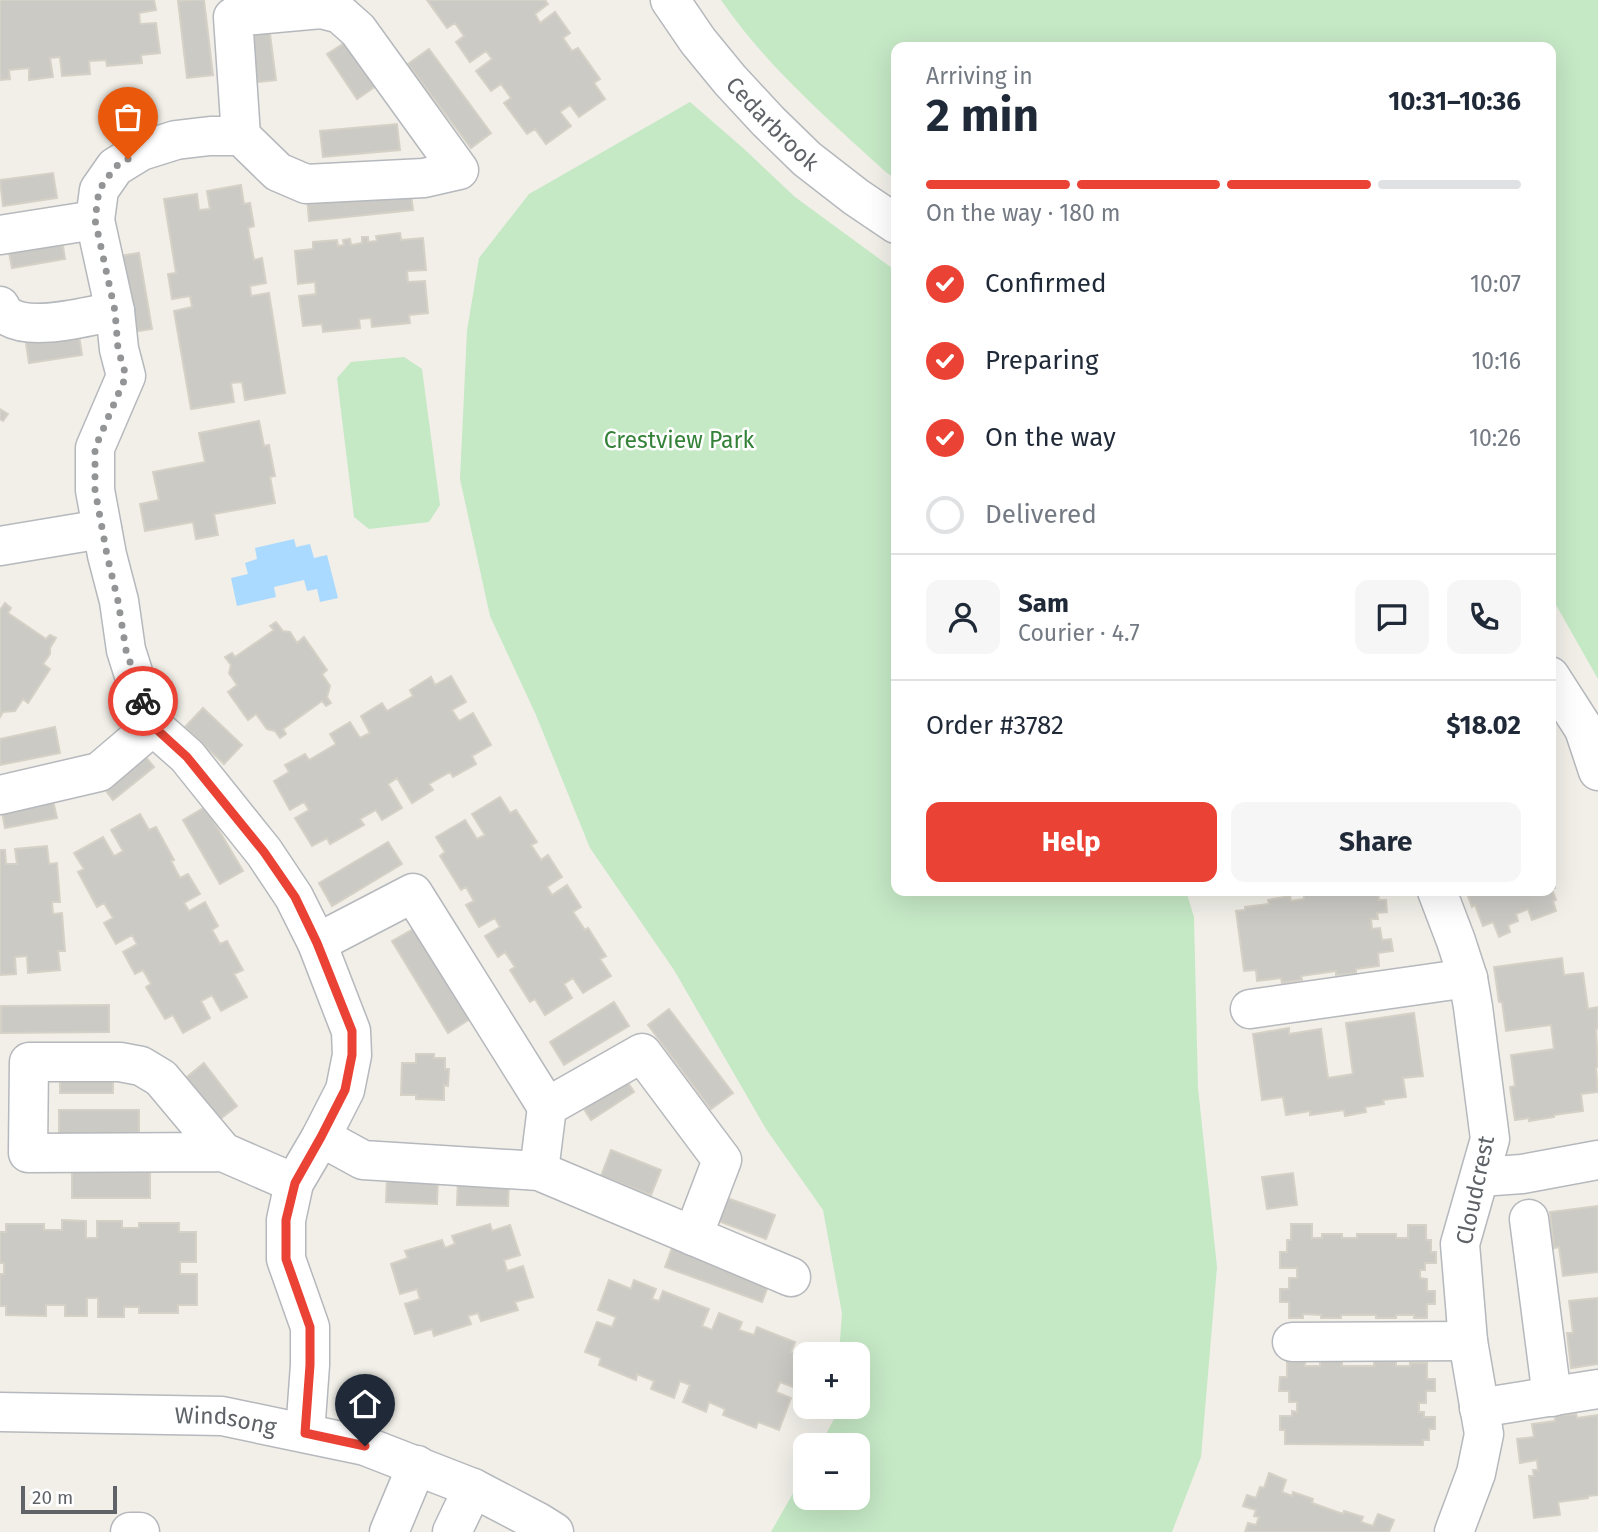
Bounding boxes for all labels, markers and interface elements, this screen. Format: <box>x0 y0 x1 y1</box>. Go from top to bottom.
text: Arriving in <box>926 62 1033 90</box>
street label: Cedarbrook <box>720 71 824 177</box>
text: 10:31–10:36 <box>1388 86 1521 117</box>
pin <box>98 87 158 159</box>
text: 2 min <box>926 88 1039 143</box>
icon: bag <box>109 98 147 136</box>
text: On the way · 180 m <box>926 199 1121 227</box>
icon: check <box>926 265 964 303</box>
text: Confirmed <box>985 268 1106 299</box>
text: 10:07 <box>1470 270 1521 298</box>
icon: check <box>926 342 964 380</box>
text: Preparing <box>985 345 1098 376</box>
text: 10:16 <box>1471 347 1521 375</box>
icon: check <box>926 419 964 457</box>
text: On the way <box>985 422 1116 453</box>
text: 10:26 <box>1469 424 1521 452</box>
park label: Crestview Park <box>604 426 754 454</box>
text: Delivered <box>985 499 1097 530</box>
button: person <box>926 580 1000 654</box>
button: chat <box>1355 580 1429 654</box>
button: phone <box>1447 580 1521 654</box>
text: Sam <box>1018 588 1069 619</box>
text: Courier · 4.7 <box>1018 619 1140 647</box>
courier <box>108 666 178 736</box>
icon: bike <box>124 682 162 720</box>
text: Order #3782 <box>926 710 1064 741</box>
text: $18.02 <box>1446 710 1521 741</box>
button: Help <box>926 802 1217 882</box>
button: Share <box>1231 802 1521 882</box>
street label: Cloudcrest <box>1450 1132 1500 1247</box>
map controls <box>793 1342 870 1510</box>
button: + <box>793 1342 870 1419</box>
pin <box>335 1374 395 1446</box>
icon: home <box>346 1385 384 1423</box>
street label: Windsong <box>175 1401 279 1441</box>
button: − <box>793 1433 870 1510</box>
scale bar <box>21 1483 117 1515</box>
text: 20 m <box>32 1486 73 1509</box>

